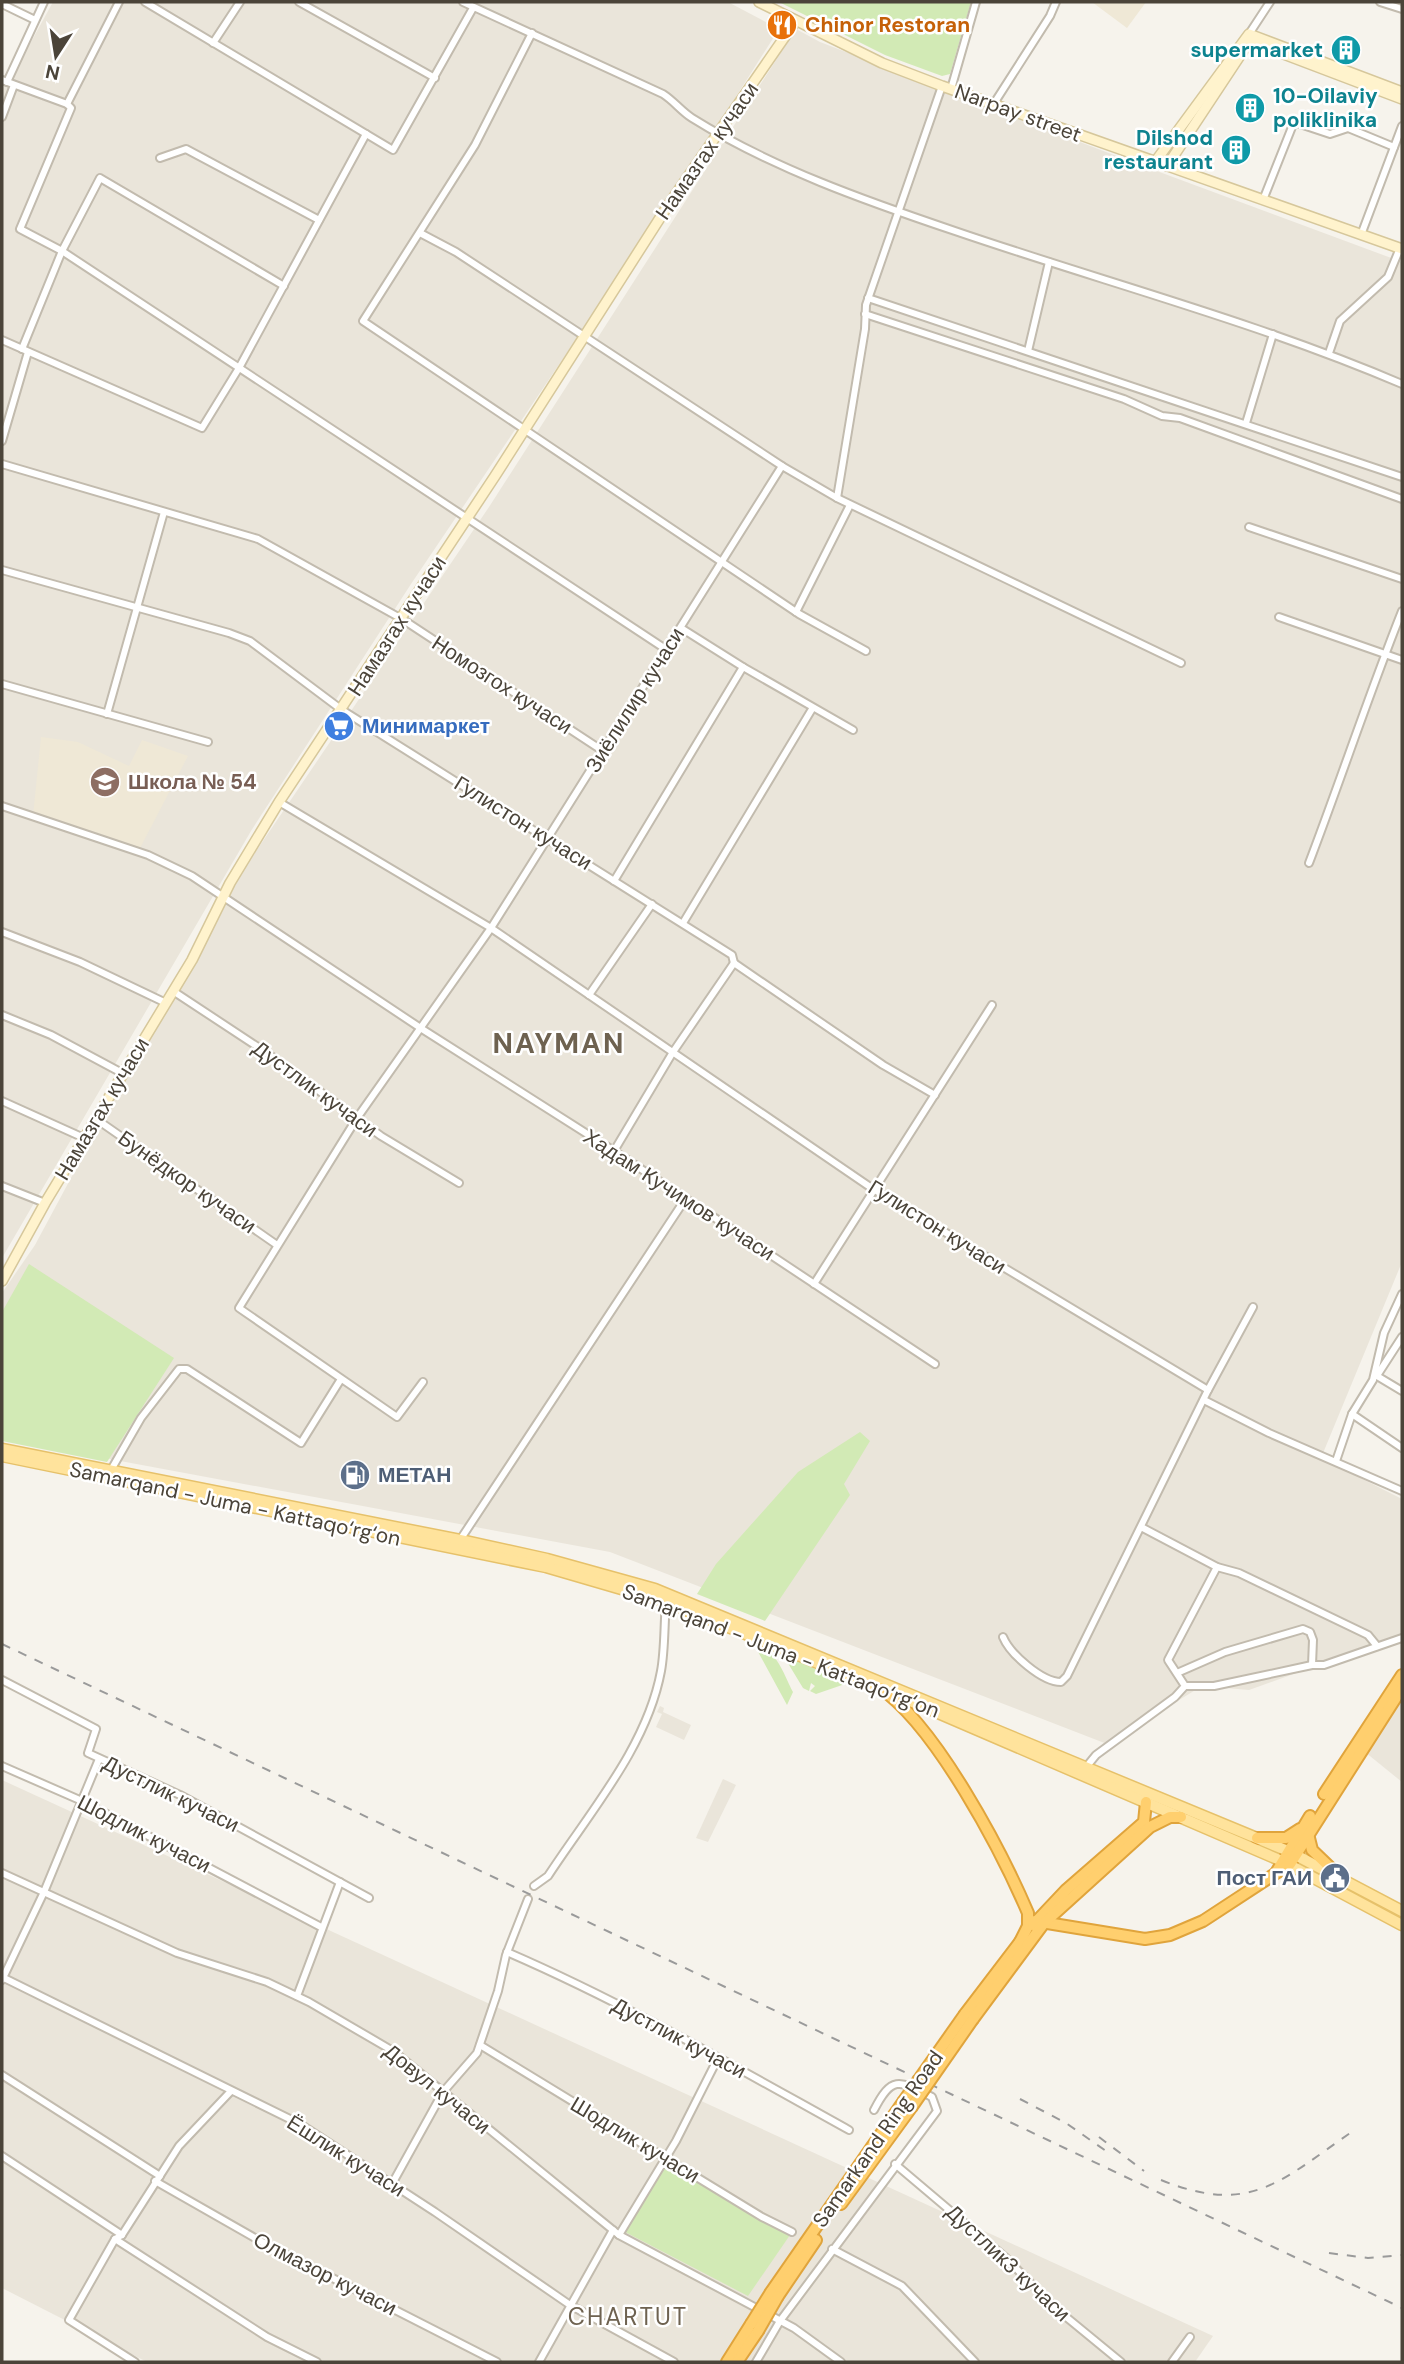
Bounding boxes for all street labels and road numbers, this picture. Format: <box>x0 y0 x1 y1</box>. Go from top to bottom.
street label: Намазгах кучаси <box>649 77 765 225</box>
street label: Narpay street <box>951 77 1085 149</box>
street label: Намазгах кучаси <box>341 550 453 702</box>
street label: Зиёлилир кучаси <box>579 622 691 778</box>
street label: Номозгох кучаси <box>427 629 577 741</box>
street label: Гулистон кучаси <box>449 769 597 877</box>
street label: Намазгах кучаси <box>48 1032 156 1186</box>
street label: Дустлик кучаси <box>247 1034 383 1144</box>
street label: Хадам Кучимов кучаси <box>578 1123 780 1267</box>
street label: Бунёдкор кучаси <box>112 1124 262 1240</box>
street label: Гулистон кучаси <box>863 1173 1011 1281</box>
street label: Samarqand - Juma - Kattaqo‘rg‘on <box>67 1455 403 1553</box>
street label: Samarqand - Juma - Kattaqo‘rg‘on <box>618 1577 944 1725</box>
street label: Дустлик кучаси <box>98 1749 244 1839</box>
street label: Шодлик кучаси <box>72 1788 216 1880</box>
street label: Дустлик кучаси <box>607 1991 751 2085</box>
street label: Довул кучаси <box>378 2037 496 2141</box>
street label: Samarkand Ring Road <box>806 2045 950 2233</box>
street label: Шодлик кучаси <box>565 2090 705 2190</box>
street label: Ёшлик кучаси <box>282 2109 410 2203</box>
street label: Дустлик3 кучаси <box>940 2198 1076 2328</box>
street label: Олмазор кучаси <box>249 2226 401 2322</box>

